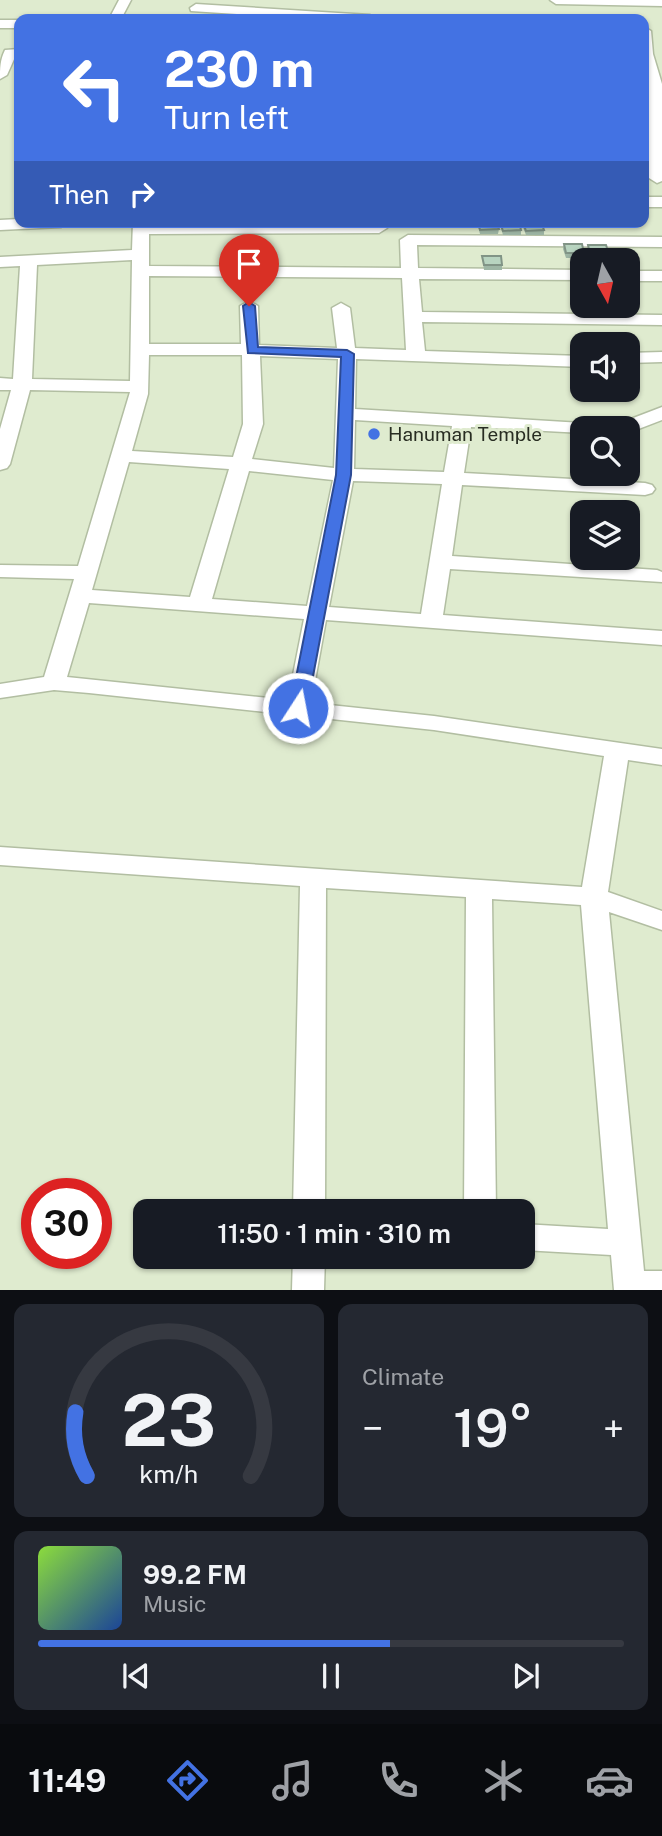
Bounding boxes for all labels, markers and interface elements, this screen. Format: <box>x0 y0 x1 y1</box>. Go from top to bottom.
text: 230 m <box>164 40 314 98</box>
icon: left <box>49 42 140 133</box>
text: Turn left <box>164 99 289 136</box>
icon: right <box>123 175 161 213</box>
text: Then <box>49 179 109 210</box>
pin <box>219 234 279 306</box>
icon: arrive <box>230 245 268 283</box>
north arrow <box>570 248 640 318</box>
map controls <box>570 248 640 570</box>
button: sound <box>570 332 640 402</box>
button: search <box>570 416 640 486</box>
place label: Hanuman Temple <box>388 423 542 445</box>
marker: Hanuman Temple <box>366 426 382 442</box>
button: layers <box>570 500 640 570</box>
position arrow <box>261 671 335 745</box>
speed limit sign: 30 <box>21 1178 112 1269</box>
text: 11:50 · 1 min · 310 m <box>217 1218 451 1249</box>
text: Climate <box>362 1363 444 1390</box>
text: 23 <box>122 1378 216 1463</box>
text: 19° <box>453 1398 533 1459</box>
text: − <box>362 1406 383 1451</box>
text: + <box>603 1406 624 1451</box>
text: km/h <box>140 1459 198 1489</box>
text: 99.2 FM <box>143 1559 247 1590</box>
text: Music <box>143 1590 207 1617</box>
icon: previous <box>117 1657 155 1695</box>
icon: pause <box>312 1657 350 1695</box>
icon: next <box>507 1657 545 1695</box>
icon: directions <box>163 1756 212 1805</box>
icon: music <box>268 1756 317 1805</box>
icon: phone <box>374 1756 423 1805</box>
icon: climate <box>479 1756 528 1805</box>
icon: car <box>585 1756 634 1805</box>
text: 11:49 <box>28 1762 106 1799</box>

